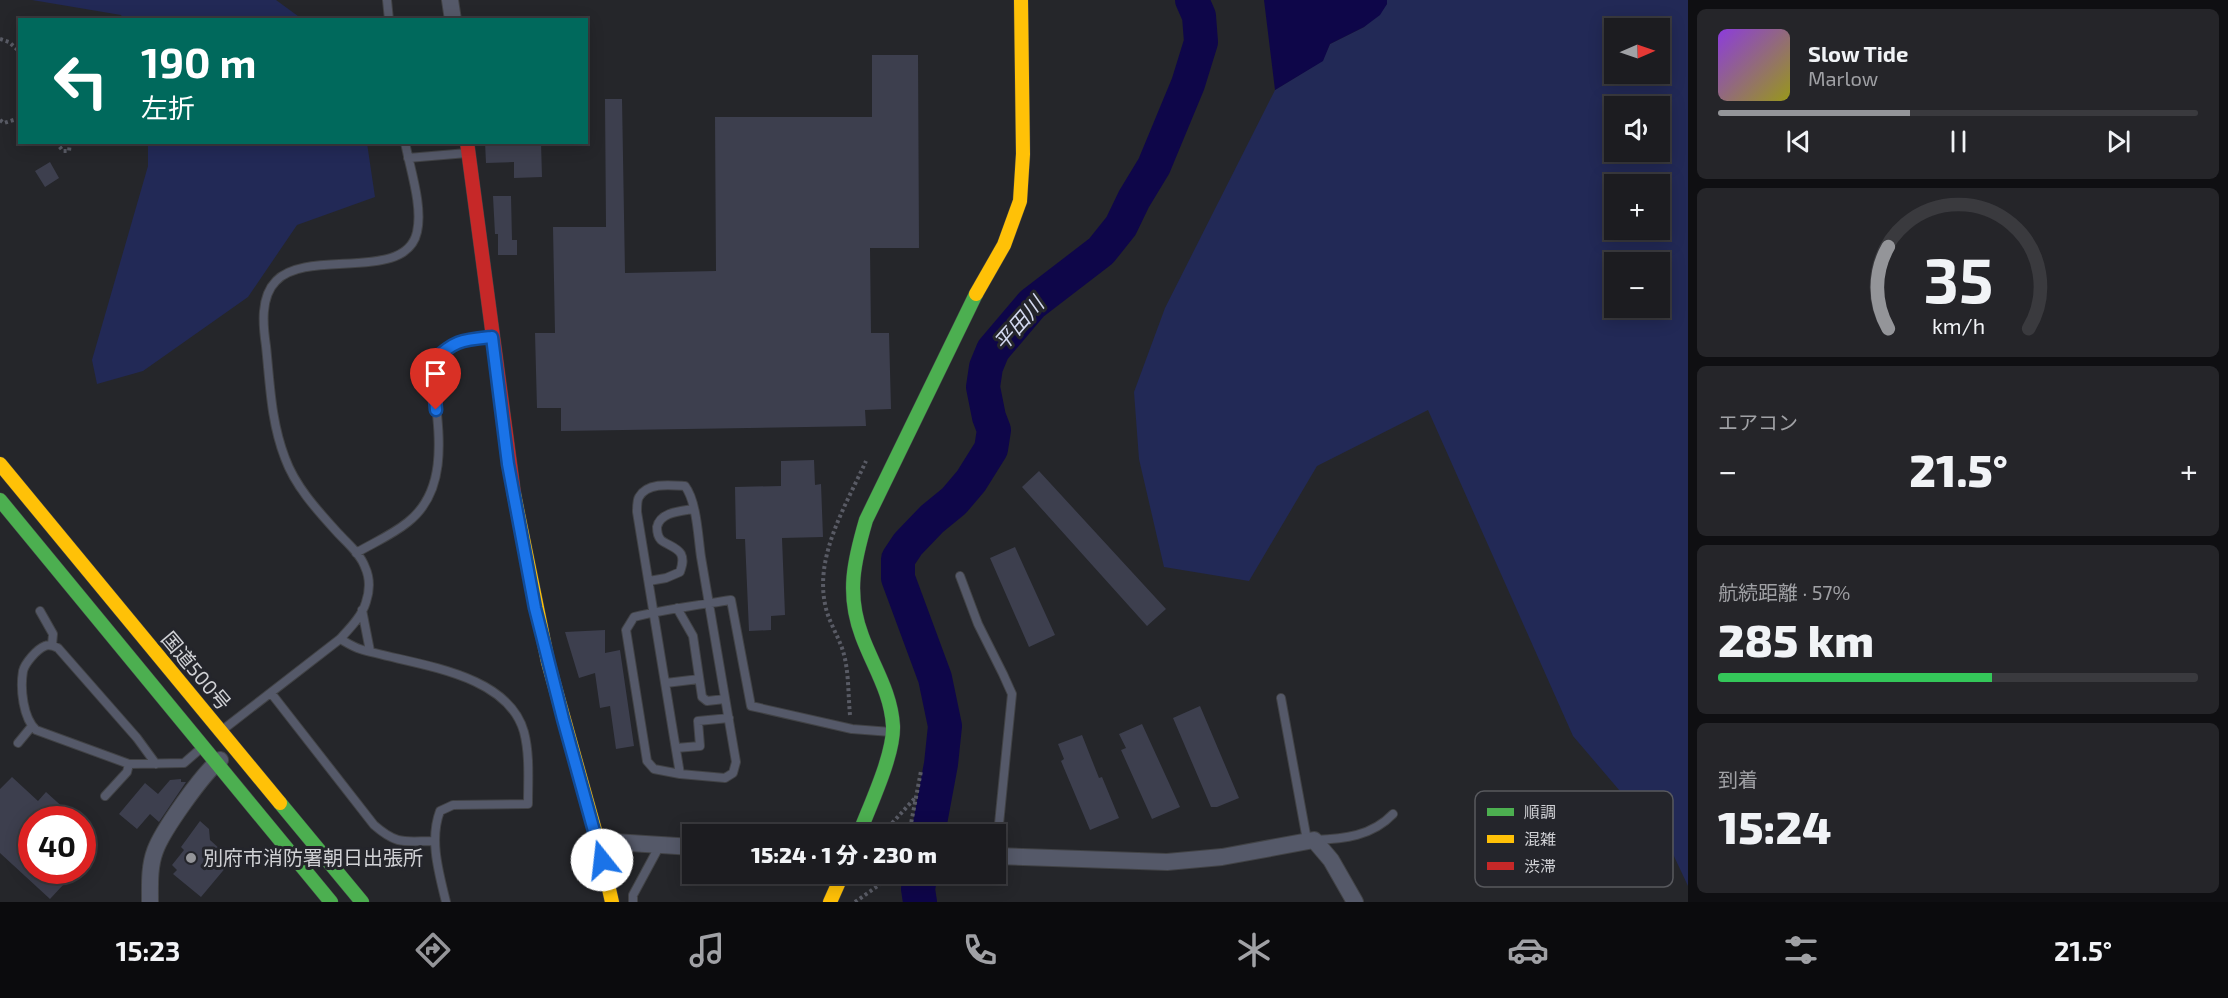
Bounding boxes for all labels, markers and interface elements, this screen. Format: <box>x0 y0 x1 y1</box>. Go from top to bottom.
north arrow <box>1604 18 1670 84</box>
map controls <box>1604 18 1670 318</box>
text: 190 m <box>141 36 257 86</box>
text: Slow Tide <box>1808 40 1908 66</box>
icon: left <box>42 42 120 120</box>
text: Marlow <box>1808 66 1878 90</box>
text: 左折 <box>141 91 195 123</box>
button: sound <box>1604 96 1670 162</box>
icon: previous <box>1782 125 1815 158</box>
icon: pause <box>1942 125 1975 158</box>
icon: next <box>2102 125 2135 158</box>
button: + <box>1604 174 1670 240</box>
text: 35 <box>1923 242 1993 317</box>
button: − <box>1604 252 1670 318</box>
water label: 平田川 <box>988 290 1049 355</box>
text: km/h <box>1931 314 1985 339</box>
pin <box>410 348 461 410</box>
icon: arrive <box>419 357 452 390</box>
text: エアコン <box>1718 410 1798 434</box>
text: 21.5° <box>1909 442 2008 496</box>
text: − <box>1718 450 1737 490</box>
text: + <box>2180 450 2198 490</box>
text: 航続距離 · 57% <box>1718 580 1850 604</box>
text: 285 km <box>1718 612 1874 666</box>
street label: 国道500号 <box>157 626 236 714</box>
text: 到着 <box>1718 767 1758 791</box>
legend <box>1475 791 1673 887</box>
text: 15:24 <box>1718 799 1831 853</box>
text: 順調 <box>1524 802 1556 821</box>
speed limit sign: 40 <box>18 806 96 884</box>
position arrow <box>570 828 634 892</box>
text: 混雑 <box>1524 829 1556 848</box>
text: 15:24 · 1 分 · 230 m <box>751 841 937 867</box>
place label: 別府市消防署朝日出張所 <box>203 845 423 869</box>
marker: 別府市消防署朝日出張所 <box>184 851 198 865</box>
text: 渋滞 <box>1524 856 1556 875</box>
icon: directions <box>412 929 454 971</box>
icon: music <box>686 929 728 971</box>
icon: phone <box>959 929 1001 971</box>
icon: climate <box>1233 929 1275 971</box>
icon: car <box>1507 929 1549 971</box>
icon: filters <box>1780 929 1822 971</box>
text: 15:23 <box>116 934 180 966</box>
text: 21.5° <box>2054 934 2112 966</box>

